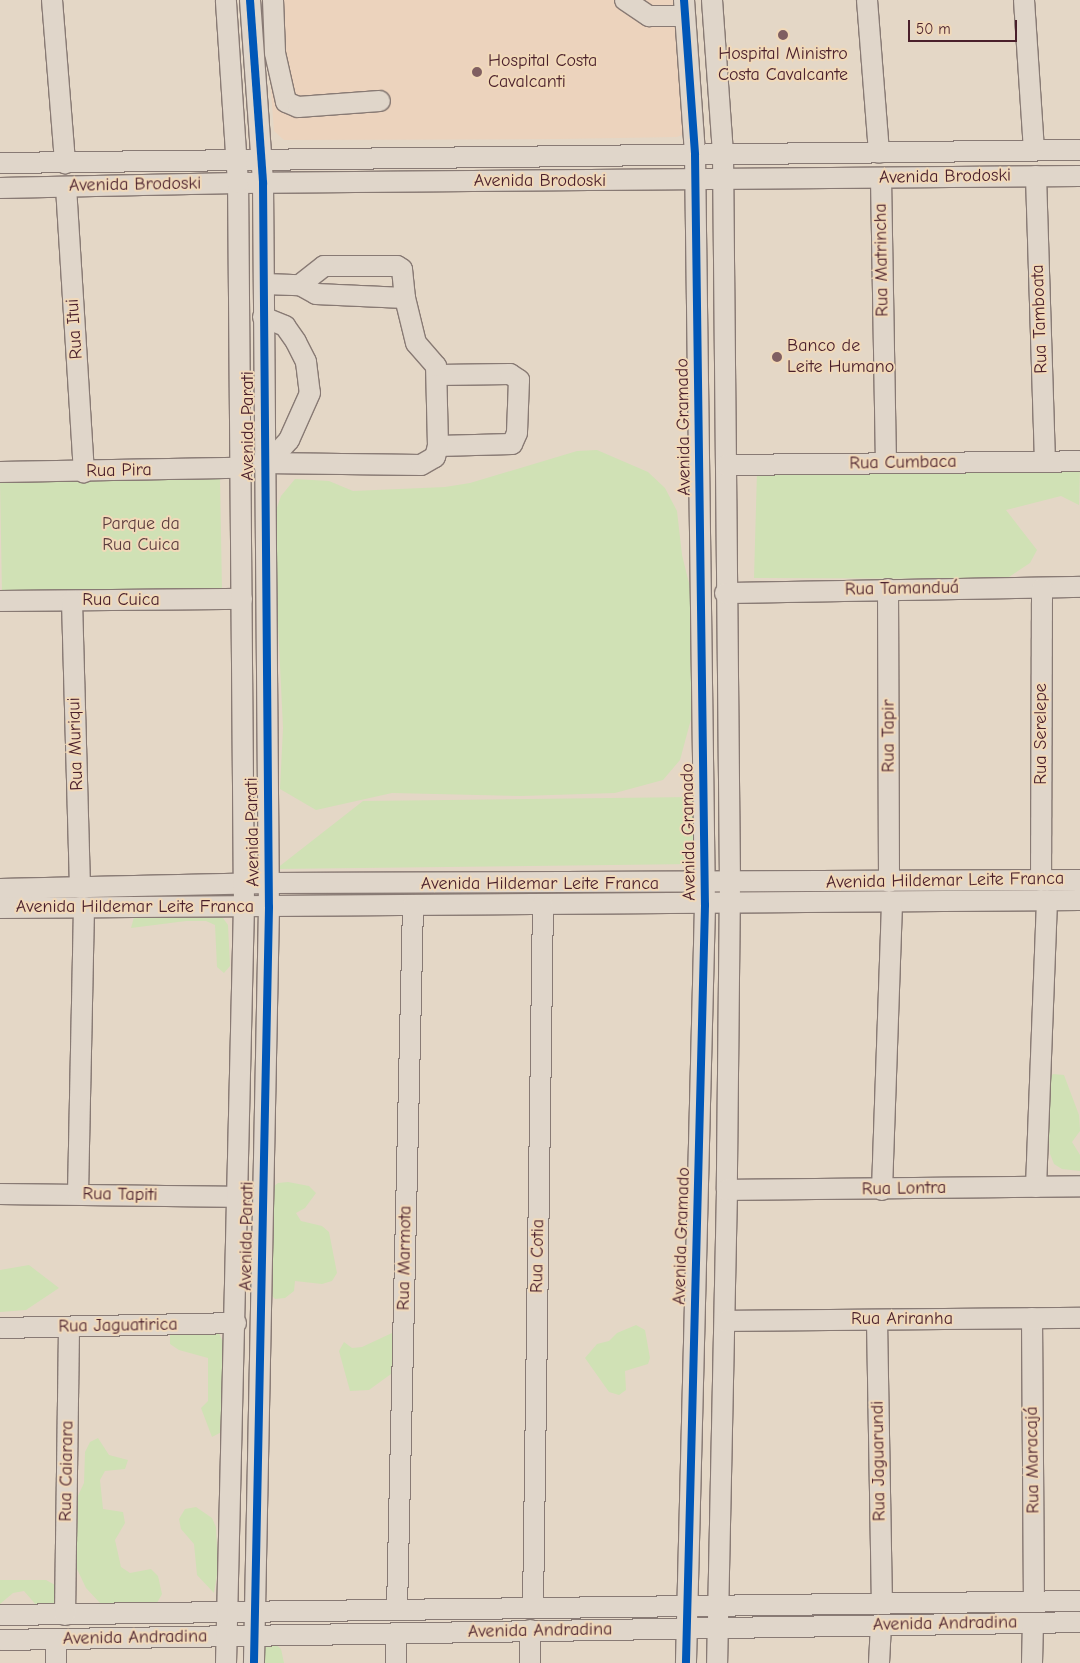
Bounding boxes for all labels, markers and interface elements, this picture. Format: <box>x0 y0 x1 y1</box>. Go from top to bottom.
scale bar <box>910 10 1019 42</box>
text: 50 m <box>916 20 951 38</box>
marker: Hospital Ministro Costa Cavalcante <box>776 28 790 42</box>
place label: Hospital Ministro Costa Cavalcante <box>718 44 848 86</box>
place label: Hospital Costa Cavalcanti <box>488 51 597 94</box>
marker: Hospital Costa Cavalcanti <box>470 65 484 79</box>
street label: Avenida Brodoski <box>879 165 1011 189</box>
street label: Avenida Brodoski <box>474 170 606 192</box>
street label: Avenida Brodoski <box>69 173 201 197</box>
street label: Rua Matrincha <box>870 203 894 317</box>
street label: Rua Tamboata <box>1027 264 1053 374</box>
street label: Rua Itui <box>62 298 88 360</box>
place label: Banco de Leite Humano <box>787 336 894 378</box>
marker: Banco de Leite Humano <box>771 351 783 363</box>
street label: Avenida Gramado <box>672 358 696 496</box>
street label: Avenida Parati <box>237 371 259 481</box>
street label: Rua Cumbaca <box>849 451 957 475</box>
street label: Rua Pira <box>86 460 152 482</box>
park label: Parque da Rua Cuica <box>102 514 180 556</box>
street label: Rua Tamanduá <box>845 577 959 601</box>
street label: Rua Cuica <box>82 589 160 611</box>
street label: Rua Serelepe <box>1030 683 1052 785</box>
street label: Rua Muriqui <box>64 697 88 791</box>
street label: Rua Tapir <box>878 699 900 773</box>
street label: Avenida Gramado <box>677 763 701 901</box>
street label: Avenida Parati <box>241 777 265 887</box>
street label: Avenida Hildemar Leite Franca <box>826 868 1064 894</box>
street label: Avenida Hildemar Leite Franca <box>421 873 659 895</box>
street label: Avenida Hildemar Leite Franca <box>16 896 254 918</box>
street label: Avenida Gramado <box>669 1167 695 1305</box>
street label: Rua Lontra <box>861 1177 947 1201</box>
street label: Avenida Parati <box>235 1181 259 1291</box>
street label: Rua Tapiti <box>82 1184 158 1206</box>
street label: Rua Marmota <box>393 1205 417 1311</box>
street label: Rua Cotia <box>527 1219 549 1293</box>
street label: Rua Ariranha <box>851 1308 953 1330</box>
street label: Rua Jaguatirica <box>58 1314 178 1338</box>
street label: Rua Jaguarundi <box>867 1400 891 1522</box>
street label: Rua Maracajá <box>1021 1406 1045 1514</box>
street label: Rua Caiarara <box>55 1420 79 1522</box>
street label: Avenida Andradina <box>873 1612 1017 1636</box>
street label: Avenida Andradina <box>468 1619 612 1643</box>
street label: Avenida Andradina <box>63 1626 207 1650</box>

